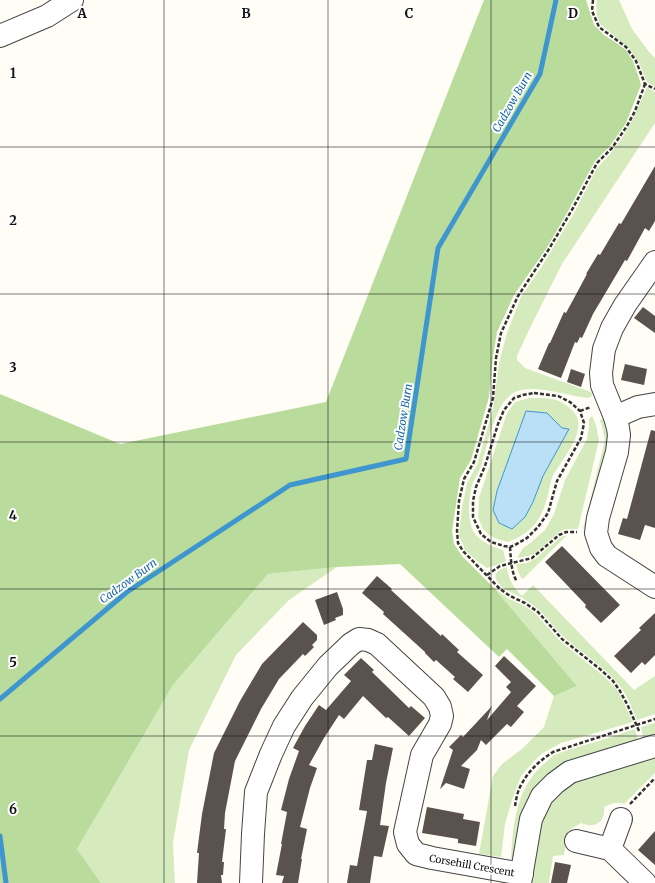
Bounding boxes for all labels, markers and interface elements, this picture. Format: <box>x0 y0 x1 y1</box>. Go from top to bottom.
text: A <box>76 5 87 22</box>
text: B <box>241 5 251 22</box>
text: C <box>405 5 414 22</box>
text: D <box>568 5 578 22</box>
text: 1 <box>10 65 16 82</box>
water label: Cadzow Burn <box>489 69 535 135</box>
text: 2 <box>9 212 17 229</box>
text: 3 <box>9 359 17 376</box>
water label: Cadzow Burn <box>391 382 415 451</box>
text: 4 <box>9 507 18 524</box>
water label: Cadzow Burn <box>97 555 160 606</box>
text: 5 <box>9 654 17 671</box>
text: 6 <box>9 801 17 818</box>
street label: Corsehill Crescent <box>428 852 516 879</box>

